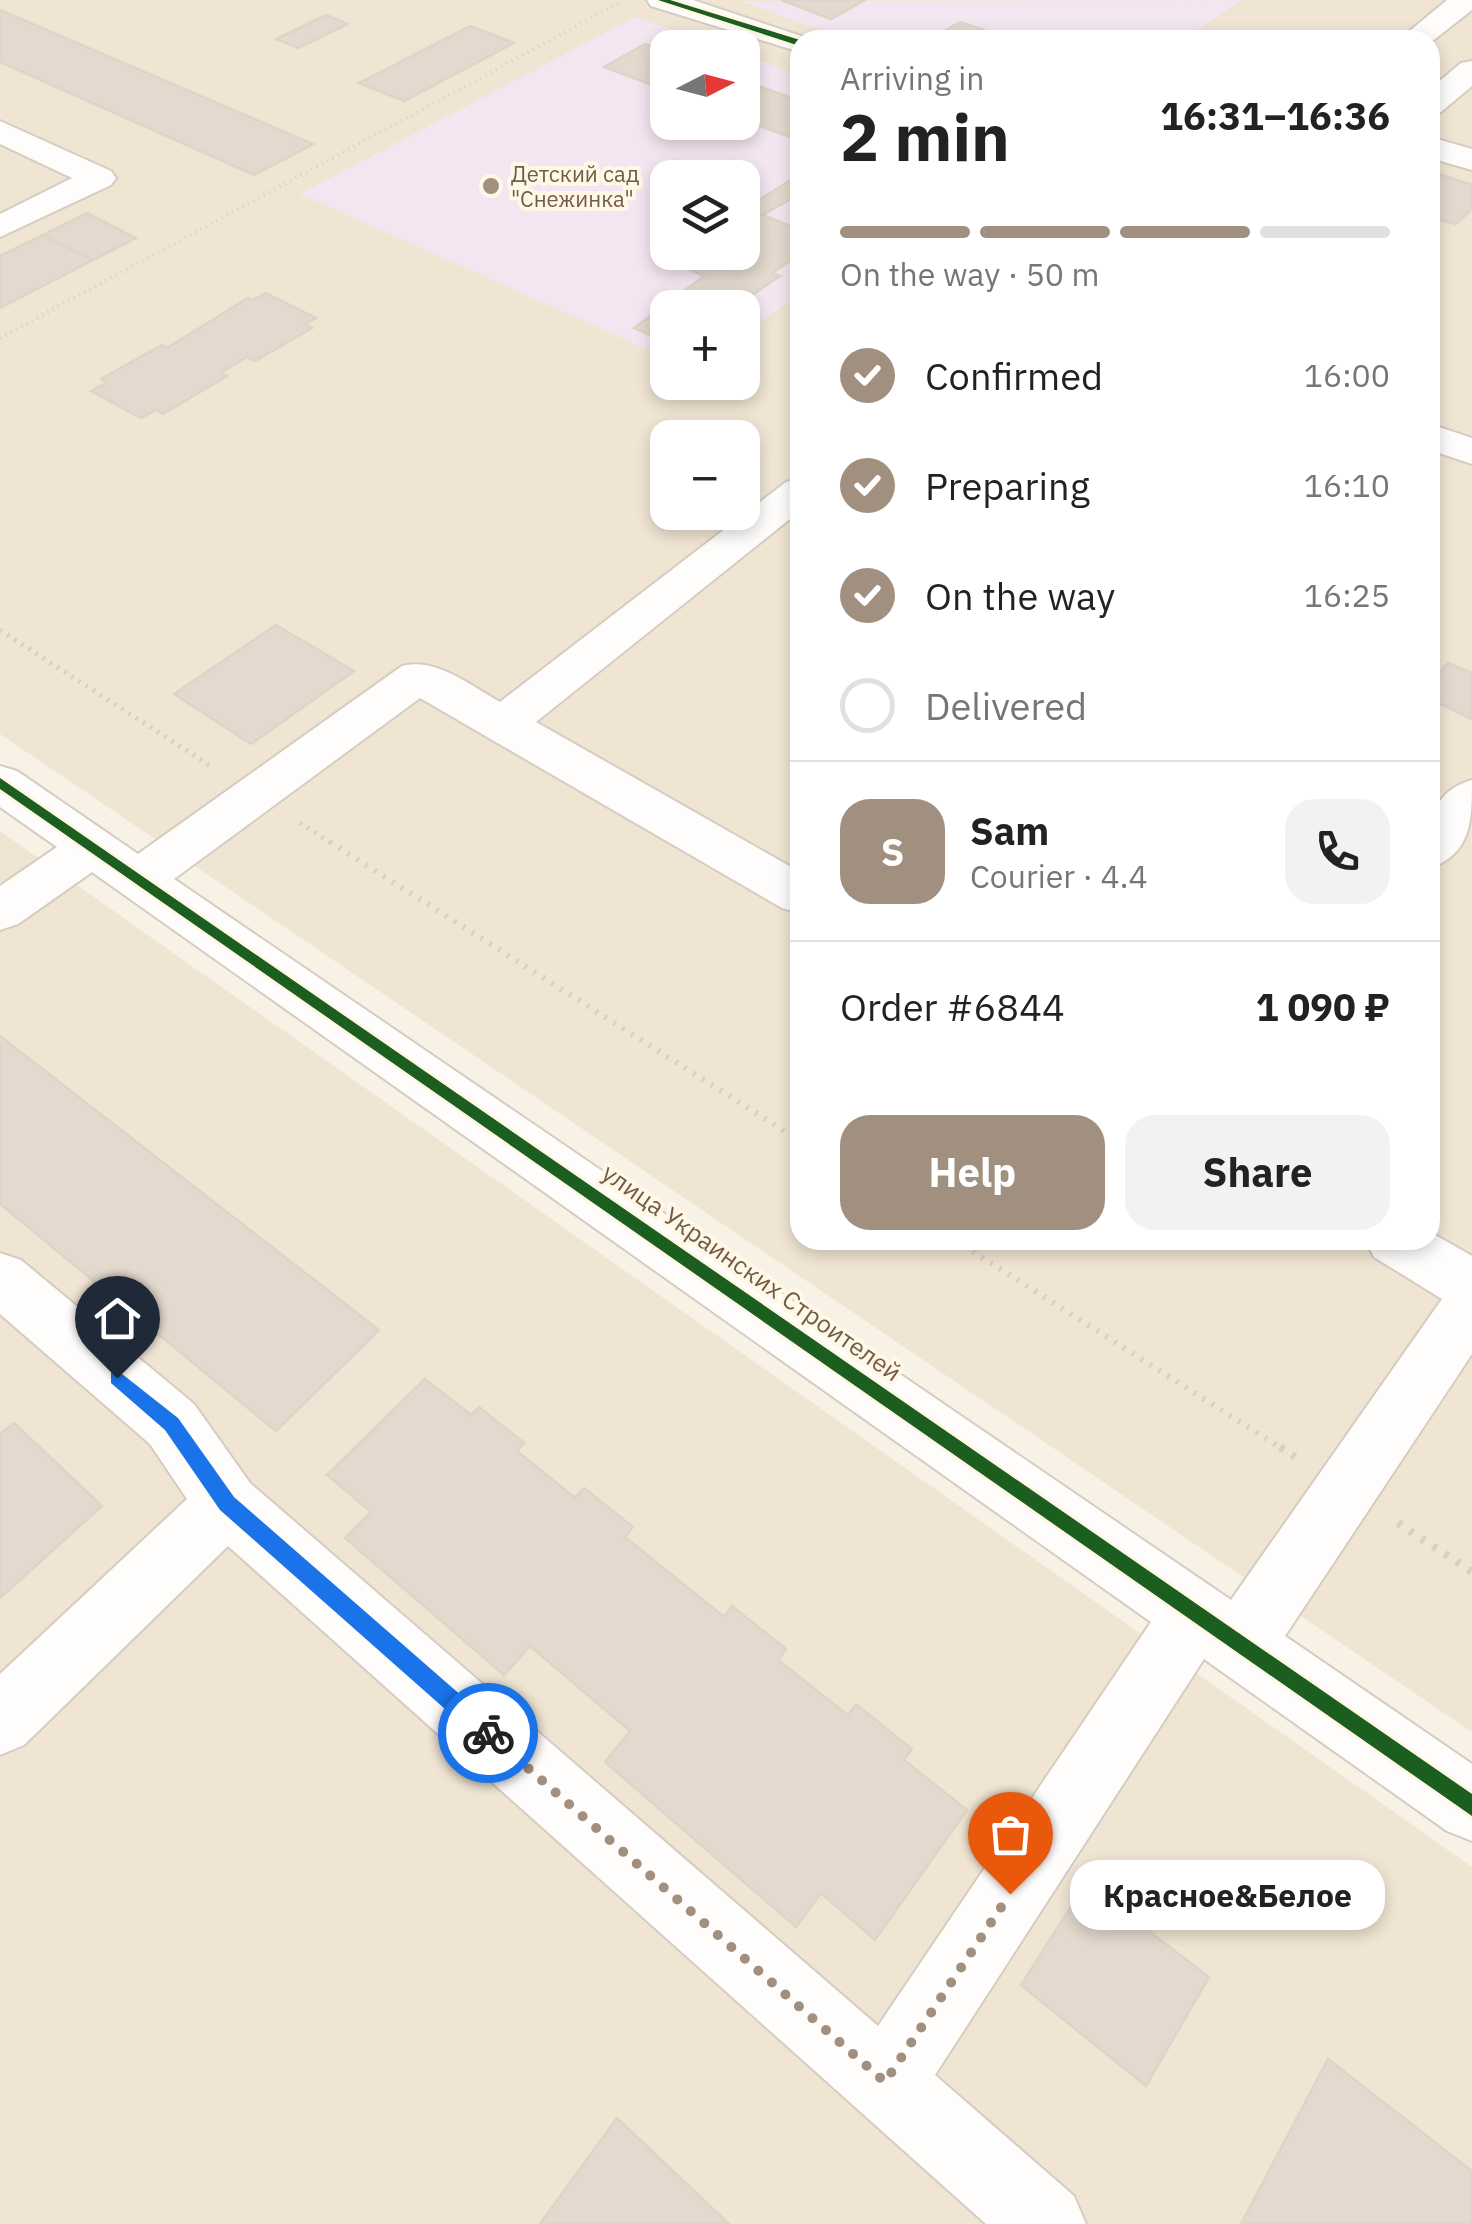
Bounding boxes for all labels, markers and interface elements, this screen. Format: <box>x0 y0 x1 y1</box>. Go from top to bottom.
north arrow <box>650 30 760 140</box>
map controls <box>650 30 760 530</box>
text: Arriving in <box>840 57 985 99</box>
text: 16:31–16:36 <box>1160 91 1390 140</box>
text: 2 min <box>840 94 1010 179</box>
place label: Детский сад "Снежинка" <box>511 159 639 213</box>
button: layers <box>650 160 760 270</box>
marker: Детский сад "Снежинка" <box>480 175 502 197</box>
text: On the way · 50 m <box>840 253 1100 295</box>
button: + <box>650 290 760 400</box>
icon: check <box>840 348 895 403</box>
text: Confirmed <box>925 351 1103 400</box>
text: 16:00 <box>1304 354 1390 396</box>
button: − <box>650 420 760 530</box>
icon: check <box>840 458 895 513</box>
text: Preparing <box>925 461 1090 510</box>
text: 16:10 <box>1304 464 1390 506</box>
icon: check <box>840 568 895 623</box>
text: On the way <box>925 571 1115 620</box>
text: 16:25 <box>1304 574 1390 616</box>
text: Delivered <box>925 681 1087 730</box>
button: phone <box>1285 799 1390 904</box>
text: Sam <box>970 806 1049 855</box>
text: S <box>881 827 904 876</box>
text: Courier · 4.4 <box>970 855 1148 897</box>
text: Order #6844 <box>840 982 1065 1031</box>
text: 1 090 ₽ <box>1256 982 1390 1031</box>
button: Help <box>840 1115 1105 1230</box>
button: Share <box>1125 1115 1390 1230</box>
street label: улица Украинских Строителей <box>596 1156 908 1388</box>
pin <box>75 1276 160 1379</box>
icon: home <box>90 1291 145 1346</box>
courier <box>438 1683 538 1783</box>
icon: bike <box>461 1706 516 1761</box>
pin <box>968 1792 1053 1895</box>
icon: bag <box>983 1807 1038 1862</box>
callout: Красное&Белое <box>1070 1859 1385 1929</box>
text: Красное&Белое <box>1103 1874 1352 1916</box>

